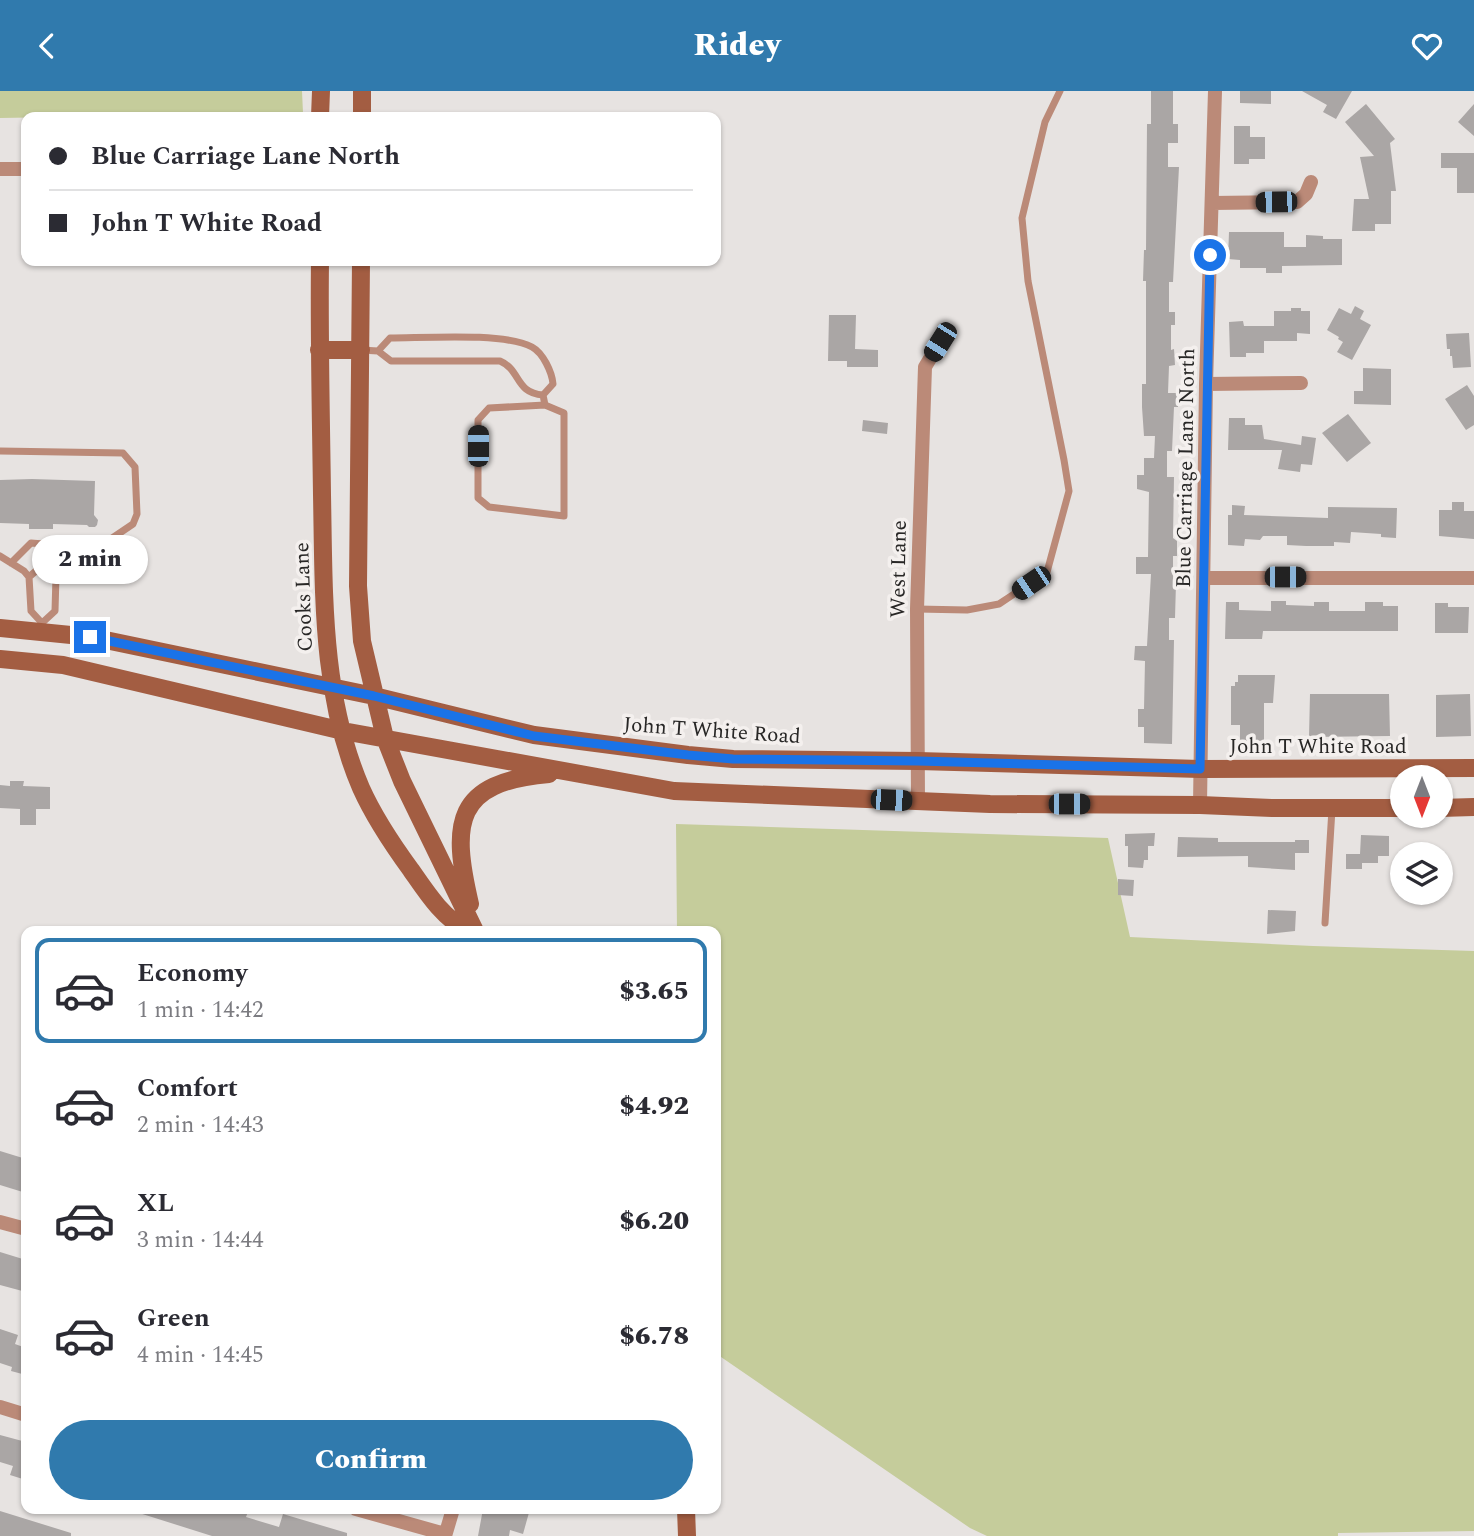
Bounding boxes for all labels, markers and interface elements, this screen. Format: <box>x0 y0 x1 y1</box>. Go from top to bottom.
text: Ridey <box>694 21 780 70</box>
icon: back <box>28 27 66 65</box>
icon: heart <box>1408 27 1446 65</box>
text: Blue Carriage Lane North <box>91 136 400 176</box>
car <box>1255 191 1298 213</box>
text: John T White Road <box>91 203 322 243</box>
route start <box>1194 239 1226 271</box>
car <box>920 319 961 365</box>
street label: Blue Carriage Lane North <box>1168 348 1204 588</box>
car <box>468 425 489 467</box>
street label: West Lane <box>882 520 916 618</box>
callout: 2 min <box>32 535 148 585</box>
text: 2 min <box>58 542 122 577</box>
street label: Cooks Lane <box>286 542 322 652</box>
car <box>1008 563 1055 603</box>
car <box>1265 567 1307 588</box>
route end <box>74 621 106 653</box>
street label: John T White Road <box>622 709 802 753</box>
street label: John T White Road <box>1229 731 1407 763</box>
north arrow <box>1390 765 1452 828</box>
map controls <box>1390 765 1453 905</box>
car <box>870 789 913 811</box>
car <box>1049 794 1091 815</box>
button: layers <box>1390 842 1453 905</box>
text: Economy <box>137 953 247 993</box>
icon: car <box>53 959 116 1022</box>
text: $3.65 <box>619 971 689 1011</box>
text: 1 min · 14:42 <box>137 993 264 1028</box>
text: Comfort <box>137 1068 238 1108</box>
icon: car <box>53 1074 116 1137</box>
text: $4.92 <box>619 1086 689 1126</box>
text: 2 min · 14:43 <box>137 1108 264 1143</box>
text: XL <box>137 1183 174 1223</box>
icon: car <box>53 1189 116 1252</box>
text: $6.20 <box>619 1201 689 1241</box>
text: 3 min · 14:44 <box>137 1223 264 1258</box>
text: Green <box>137 1298 210 1338</box>
icon: car <box>53 1304 116 1367</box>
text: $6.78 <box>619 1316 689 1356</box>
text: 4 min · 14:45 <box>137 1338 264 1373</box>
button: Confirm <box>49 1420 693 1500</box>

